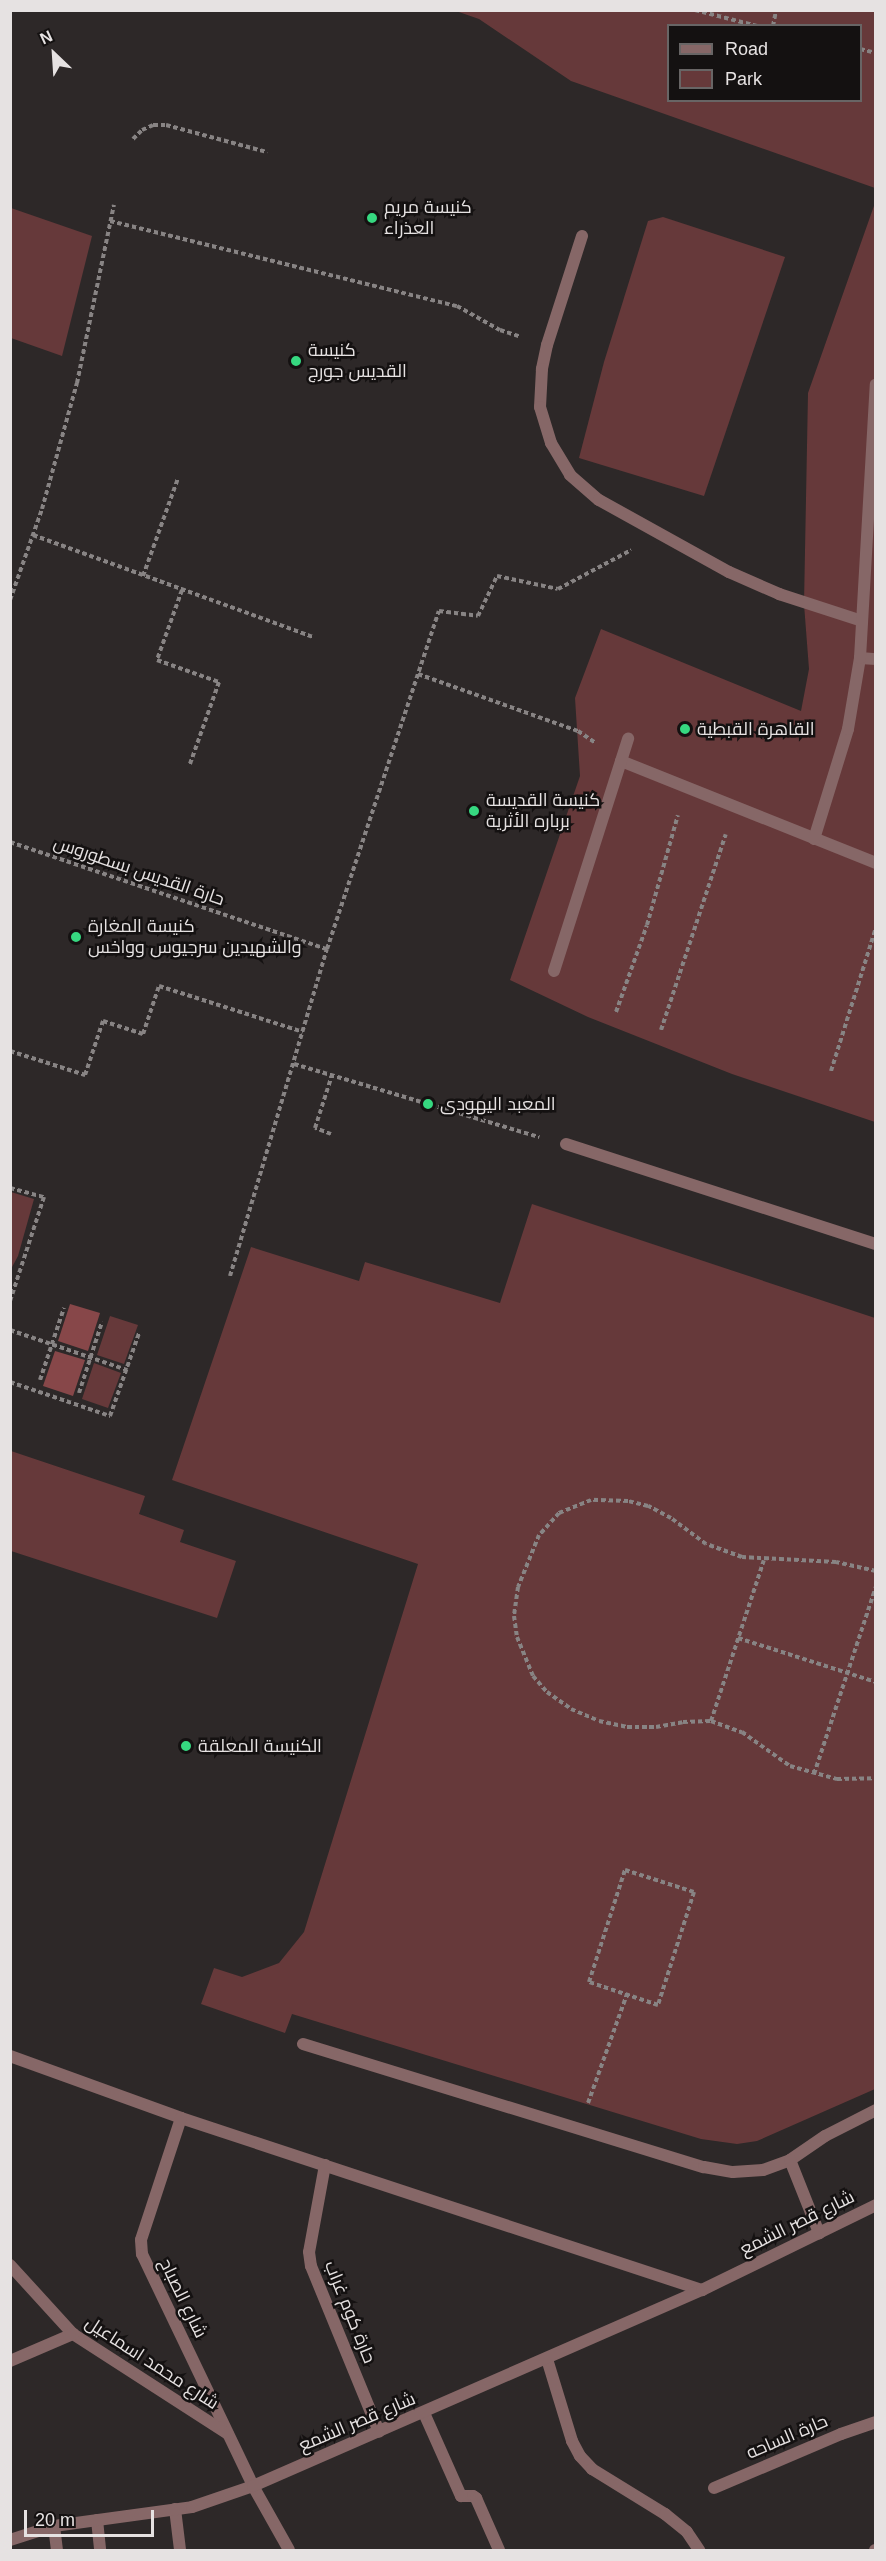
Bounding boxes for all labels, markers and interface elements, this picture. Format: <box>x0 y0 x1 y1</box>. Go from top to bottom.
north arrow <box>24 24 84 84</box>
legend <box>667 24 862 102</box>
text: N <box>37 27 55 47</box>
text: Road <box>725 39 768 59</box>
text: Park <box>725 69 762 89</box>
place label: كنيسة مريم العذراء <box>384 197 472 240</box>
marker: كنيسة مريم العذراء <box>365 211 379 225</box>
place label: كنيسة القديس جورج <box>308 340 407 382</box>
marker: كنيسة القديس جورج <box>289 354 303 368</box>
place label: القاهرة القبطية <box>697 718 815 740</box>
marker: القاهرة القبطية <box>678 722 692 736</box>
place label: كنيسة القديسة برباره الأثرية <box>486 790 600 832</box>
marker: كنيسة القديسة برباره الأثرية <box>467 804 481 818</box>
street label: حارة القديس بسطوروس <box>51 832 227 910</box>
place label: كنيسة المغارة والشهيدين سرجيوس وواخس <box>88 916 302 958</box>
marker: كنيسة المغارة والشهيدين سرجيوس وواخس <box>69 930 83 944</box>
place label: المعبد اليهودى <box>440 1093 556 1115</box>
marker: المعبد اليهودى <box>421 1097 435 1111</box>
place label: الكنيسة المعلقة <box>198 1735 322 1757</box>
marker: الكنيسة المعلقة <box>179 1739 193 1753</box>
street label: شارع قصر الشمع <box>736 2186 858 2260</box>
street label: شارع الصباح <box>154 2255 212 2341</box>
street label: حارة كوم غراب <box>320 2258 380 2366</box>
street label: شارع محمد اسماعيل <box>81 2312 223 2414</box>
street label: شارع قصر الشمع <box>295 2388 419 2456</box>
street label: حارة الساحه <box>743 2410 831 2464</box>
scale bar <box>27 2498 158 2536</box>
text: 20 m <box>35 2510 75 2530</box>

